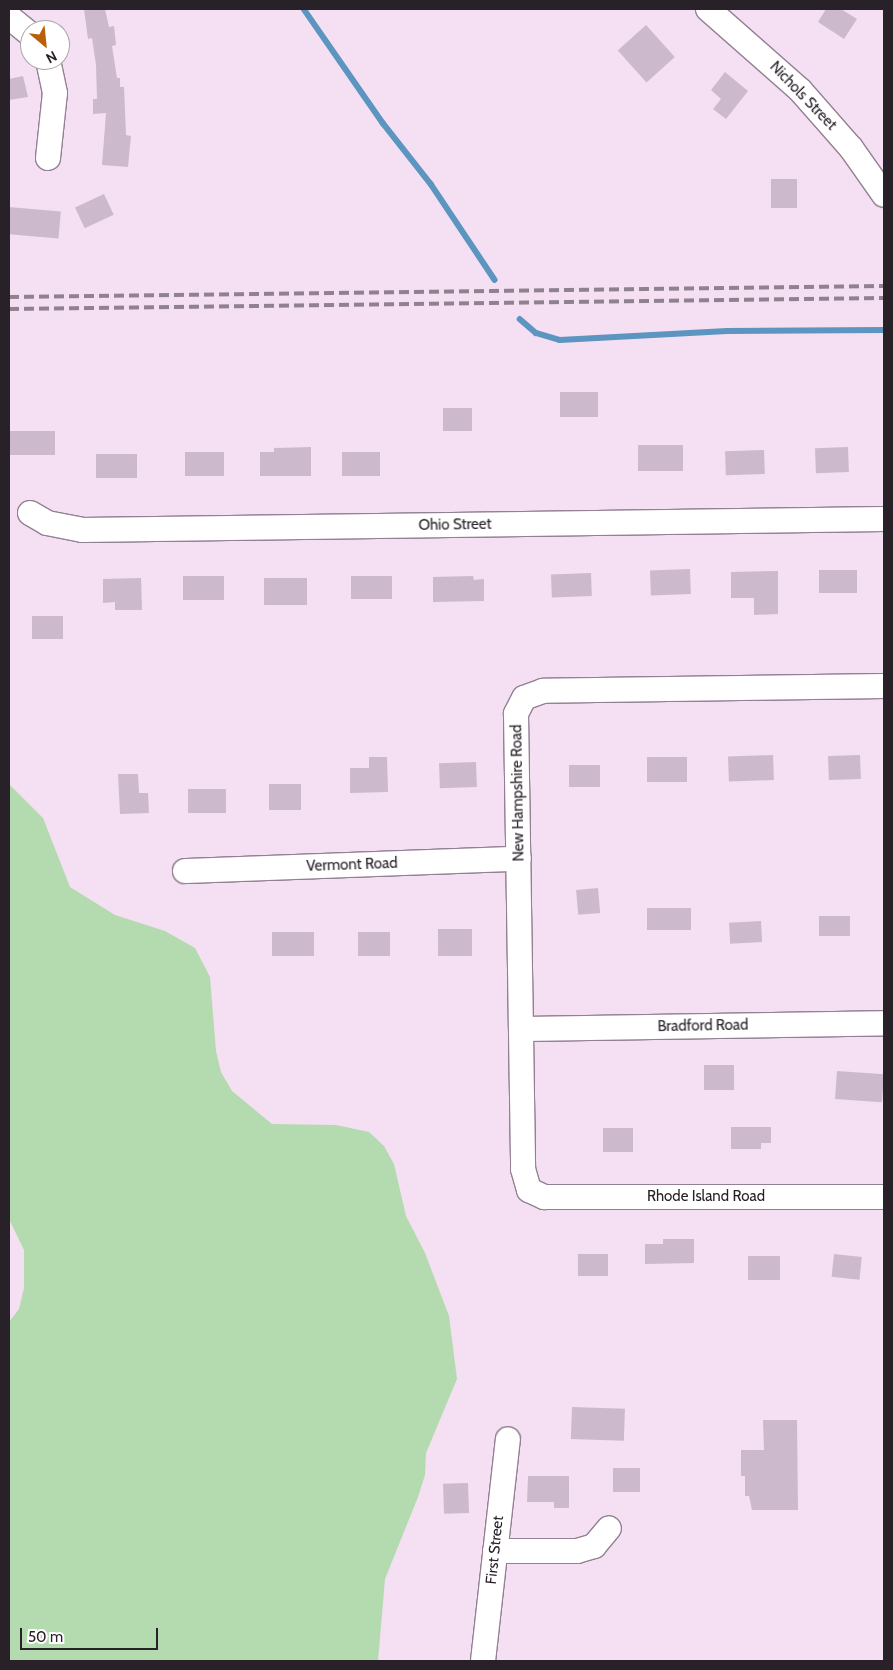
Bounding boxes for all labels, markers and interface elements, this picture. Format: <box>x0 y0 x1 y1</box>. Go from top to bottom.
north arrow <box>20 20 70 70</box>
text: N <box>43 47 60 68</box>
street label: Nichols Street <box>766 58 840 134</box>
street label: Ohio Street <box>418 515 492 535</box>
street label: New Hampshire Road <box>508 724 528 862</box>
street label: Vermont Road <box>306 854 398 876</box>
street label: Bradford Road <box>657 1016 749 1036</box>
street label: Rhode Island Road <box>647 1188 765 1206</box>
street label: First Street <box>482 1515 508 1585</box>
scale bar <box>22 1618 160 1650</box>
text: 50 m <box>28 1628 63 1646</box>

